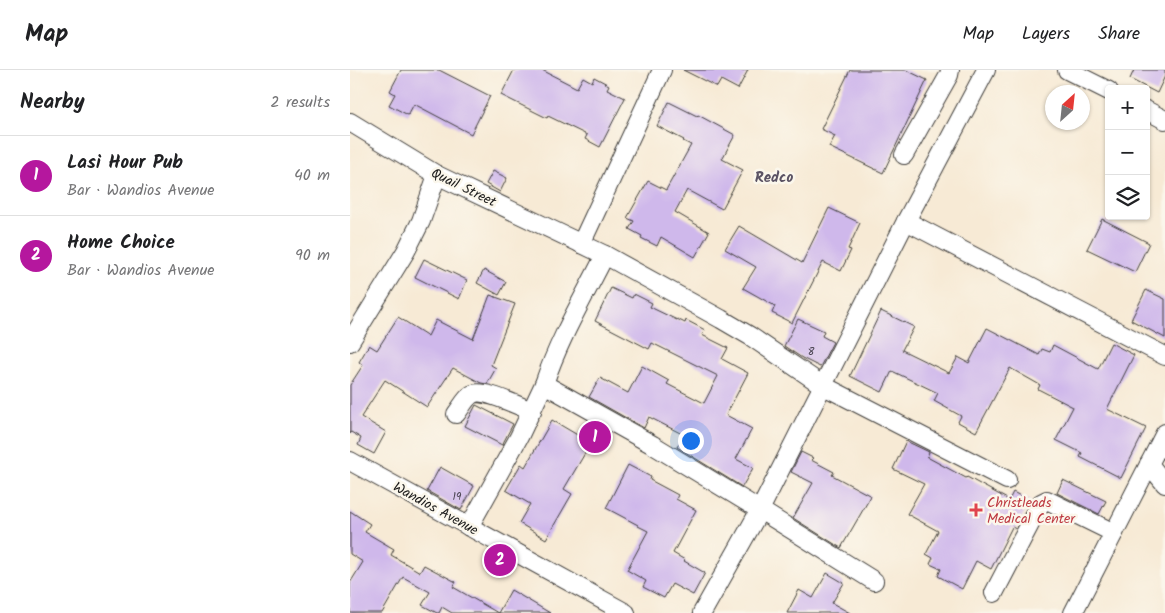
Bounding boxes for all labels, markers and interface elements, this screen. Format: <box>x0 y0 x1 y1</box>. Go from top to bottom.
text: Map <box>25 15 68 54</box>
text: Map <box>963 20 994 49</box>
text: Layers <box>1022 20 1070 49</box>
text: Share <box>1098 20 1140 49</box>
north arrow <box>1045 85 1090 130</box>
map controls <box>1105 85 1150 220</box>
button: + <box>1105 85 1150 130</box>
text: Nearby <box>20 86 85 119</box>
text: 2 results <box>270 90 330 115</box>
button: − <box>1105 130 1150 175</box>
text: Lasi Hour Pub <box>67 148 183 178</box>
text: 1 <box>34 163 38 188</box>
text: 40 m <box>294 163 330 188</box>
street label: Quail Street <box>427 163 500 213</box>
district label: Redco <box>755 166 793 190</box>
button: layers <box>1105 175 1150 220</box>
text: Bar · Wandios Avenue <box>67 178 215 203</box>
text: Home Choice <box>67 228 175 258</box>
text: 2 <box>31 243 41 268</box>
text: 90 m <box>295 243 330 268</box>
text: Bar · Wandios Avenue <box>67 258 215 283</box>
house number: 8 <box>808 343 815 361</box>
pin: 1 <box>579 418 611 456</box>
your location <box>678 428 704 454</box>
street label: Wandios Avenue <box>389 476 483 542</box>
house number: 19 <box>453 488 462 506</box>
place label: Christleads Medical Center <box>987 492 1076 530</box>
marker: Christleads Medical Center <box>969 503 983 517</box>
pin: 2 <box>484 541 516 579</box>

